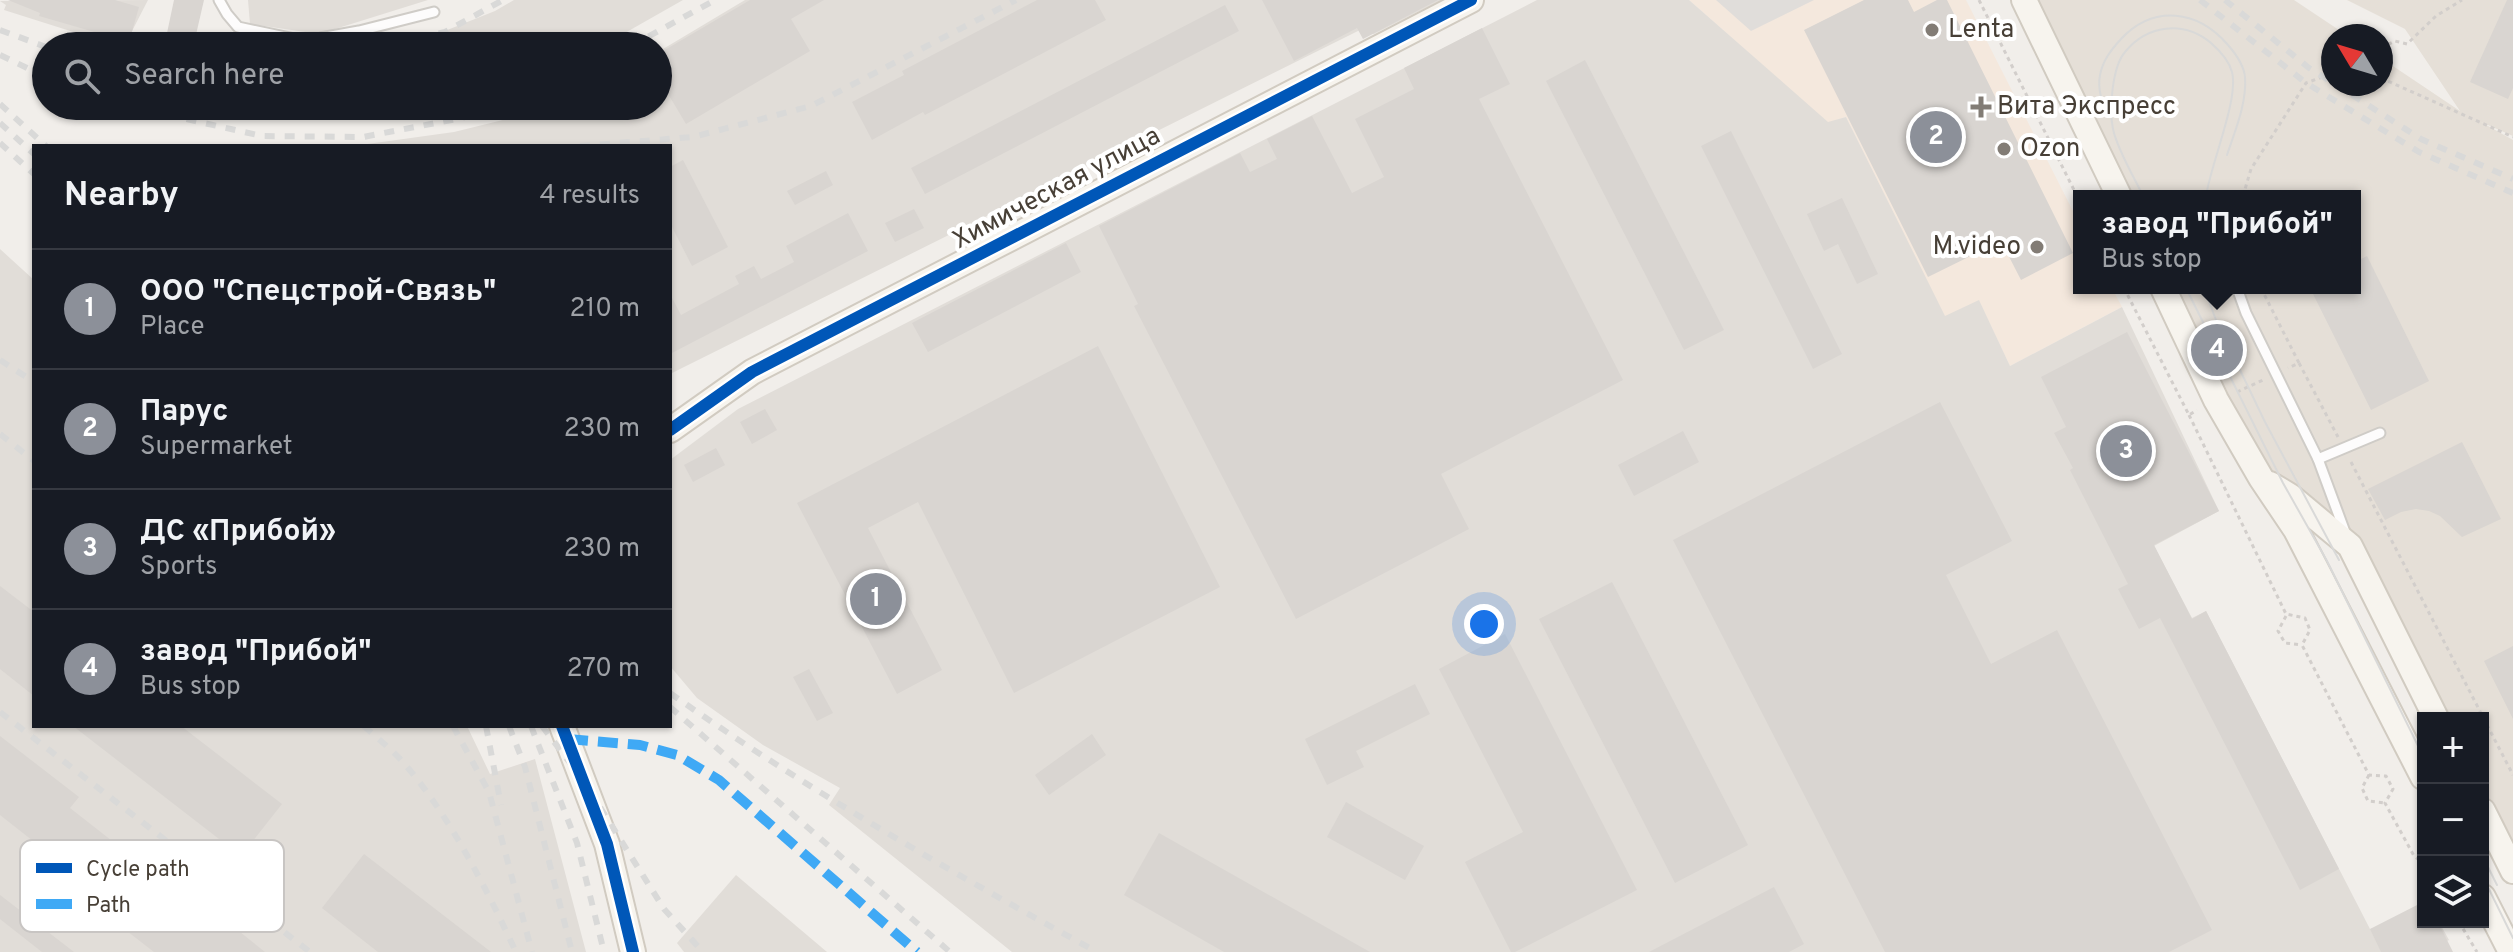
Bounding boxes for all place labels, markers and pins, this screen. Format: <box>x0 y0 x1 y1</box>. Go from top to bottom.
place label: Lenta <box>1948 14 2014 47</box>
marker: Lenta <box>1923 21 1941 39</box>
place label: Вита Экспресс <box>1997 91 2176 124</box>
marker: Вита Экспресс <box>1972 98 1990 116</box>
pin: 2 <box>1910 107 1962 167</box>
place label: Ozon <box>2020 133 2080 166</box>
marker: Ozon <box>1995 140 2013 158</box>
place label: M.video <box>1933 231 2021 264</box>
marker: M.video <box>2028 238 2046 256</box>
pin: 4 <box>2191 320 2243 380</box>
pin: 3 <box>2100 421 2152 481</box>
pin: 1 <box>850 569 902 629</box>

